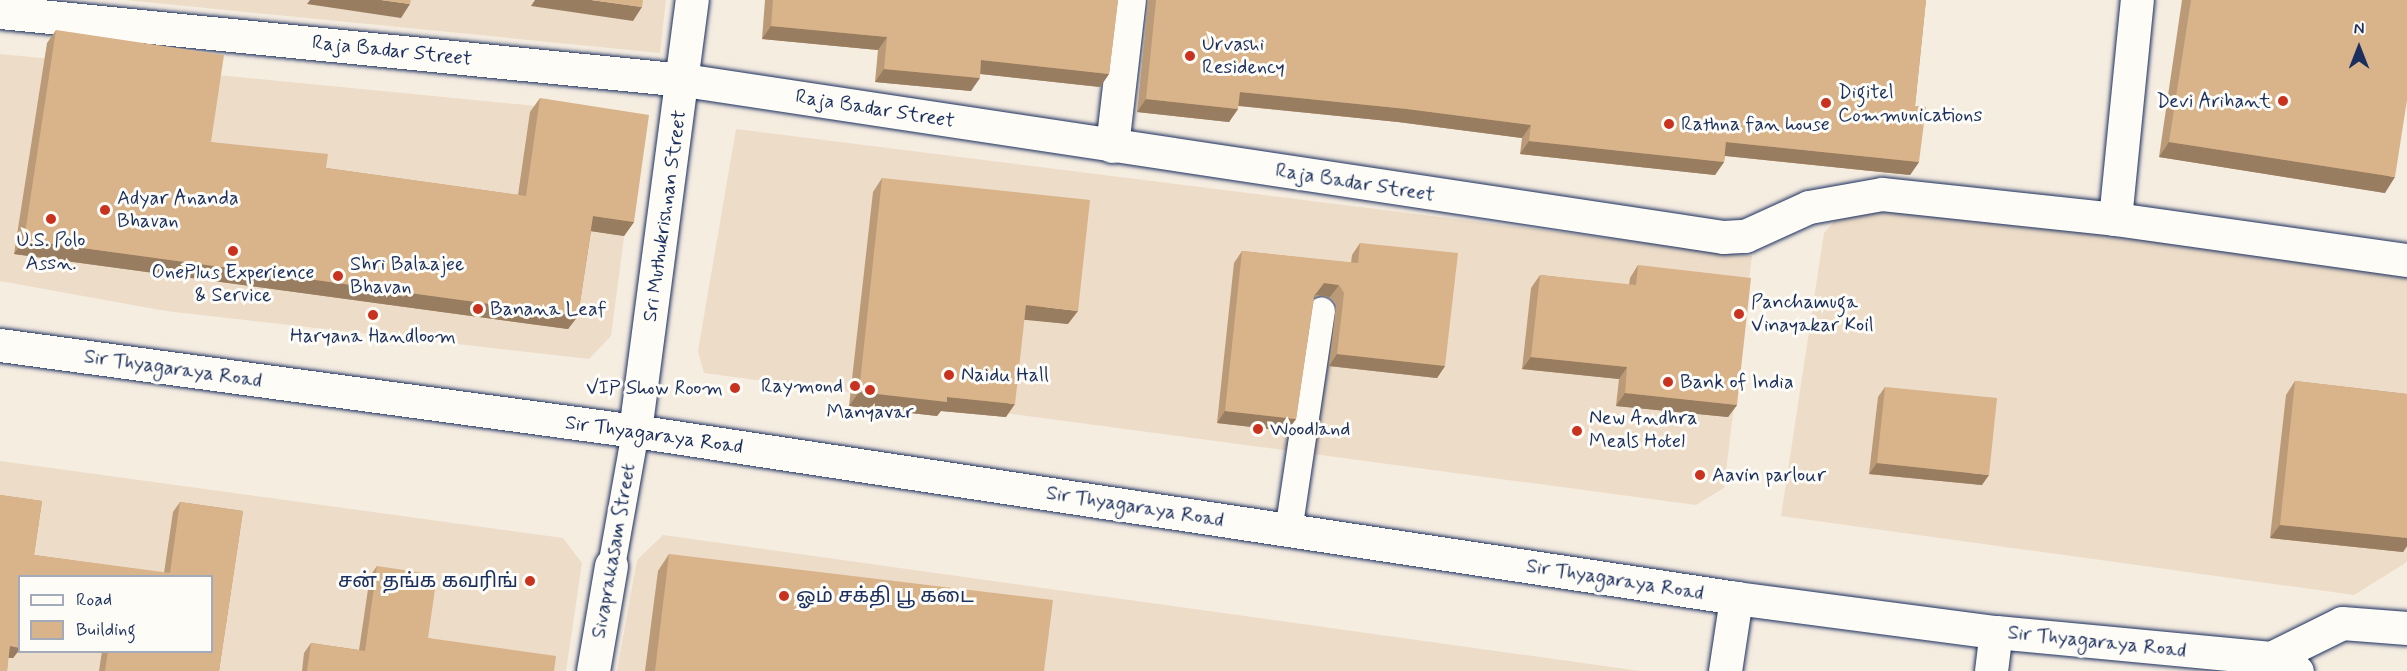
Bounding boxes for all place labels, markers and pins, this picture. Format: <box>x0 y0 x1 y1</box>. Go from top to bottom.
place label: Urvashi Residency <box>1202 33 1285 80</box>
marker: Urvashi Residency <box>1183 49 1197 63</box>
place label: Digitel Communications <box>1838 80 1982 127</box>
place label: Devi Arihant <box>2154 89 2271 113</box>
marker: Devi Arihant <box>2276 94 2290 108</box>
marker: Digitel Communications <box>1819 96 1833 110</box>
place label: Rathna fan house <box>1681 112 1826 136</box>
marker: Rathna fan house <box>1662 117 1676 131</box>
place label: Adyar Ananda Bhavan <box>117 186 240 233</box>
marker: Adyar Ananda Bhavan <box>98 203 112 217</box>
marker: U.S. Polo Assn. <box>44 212 58 226</box>
place label: U.S. Polo Assn. <box>17 228 85 275</box>
marker: OnePlus Experience & Service <box>226 244 240 258</box>
place label: Shri Balaajee Bhavan <box>350 252 465 299</box>
place label: OnePlus Experience & Service <box>150 260 316 307</box>
marker: Shri Balaajee Bhavan <box>331 269 345 283</box>
place label: Panchamuga Vinayakar Koil <box>1751 290 1877 337</box>
place label: Banana Leaf <box>490 297 607 321</box>
marker: Banana Leaf <box>471 302 485 316</box>
marker: Panchamuga Vinayakar Koil <box>1732 307 1746 321</box>
marker: Haryana Handloom <box>366 308 380 322</box>
place label: Haryana Handloom <box>292 324 454 348</box>
place label: Naidu Hall <box>961 363 1048 387</box>
marker: Naidu Hall <box>942 368 956 382</box>
place label: Bank of India <box>1680 370 1799 394</box>
place label: Raymond <box>761 374 843 398</box>
marker: Bank of India <box>1661 375 1675 389</box>
place label: VIP Show Room <box>588 376 723 400</box>
marker: Raymond <box>848 379 862 393</box>
marker: VIP Show Room <box>728 381 742 395</box>
marker: Manyavar <box>863 383 877 397</box>
place label: Manyavar <box>826 400 914 424</box>
place label: New Andhra Meals Hotel <box>1589 407 1691 454</box>
place label: Woodland <box>1270 417 1350 441</box>
marker: Woodland <box>1251 422 1265 436</box>
marker: New Andhra Meals Hotel <box>1570 424 1584 438</box>
place label: Aavin parlour <box>1712 463 1824 487</box>
marker: Aavin parlour <box>1693 468 1707 482</box>
place label: சன் தங்க கவரிங் <box>338 569 518 593</box>
marker: சன் தங்க கவரிங் <box>523 574 537 588</box>
place label: ஓம் சக்தி பூ கடை <box>796 584 974 608</box>
marker: ஓம் சக்தி பூ கடை <box>777 589 791 603</box>

